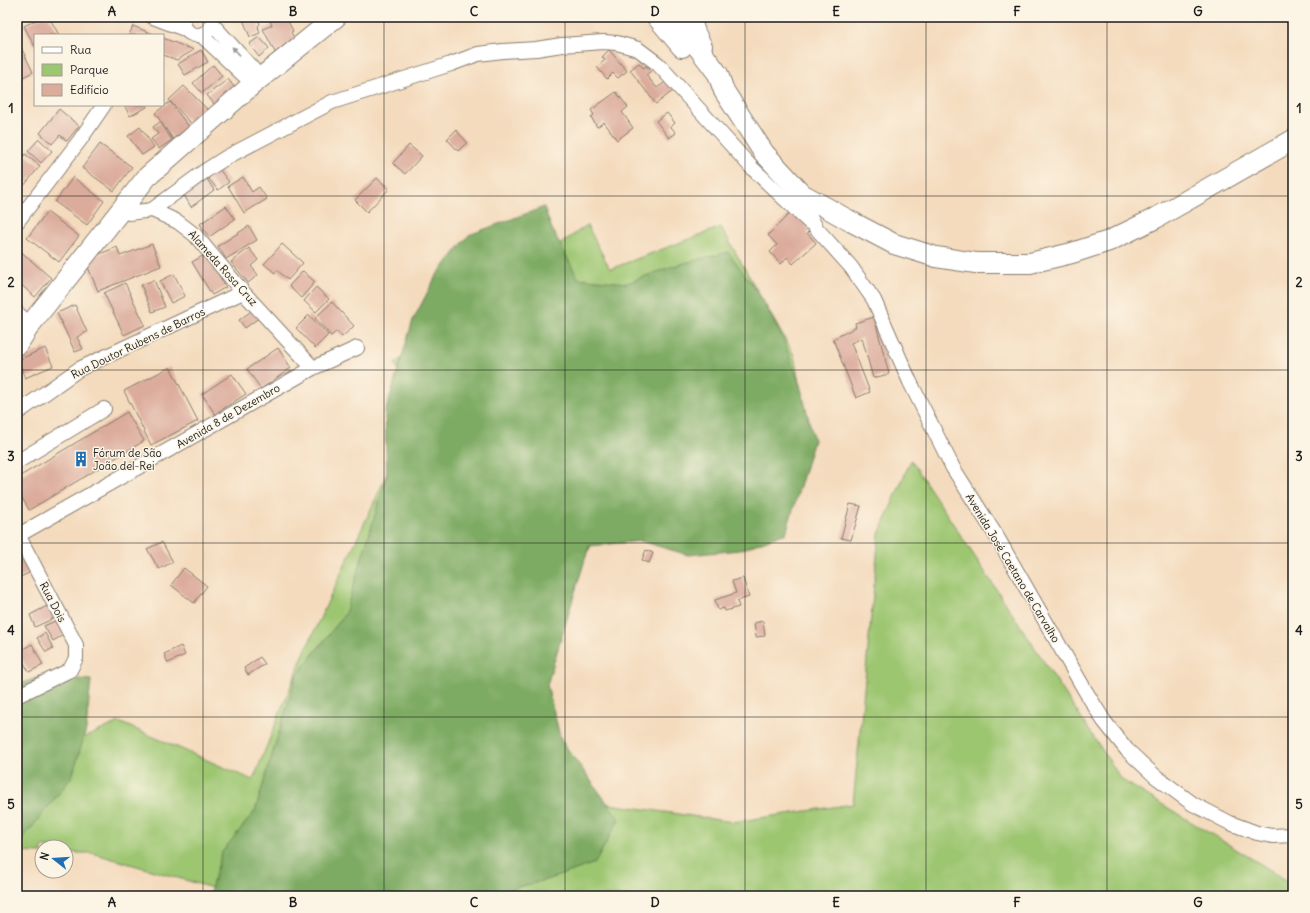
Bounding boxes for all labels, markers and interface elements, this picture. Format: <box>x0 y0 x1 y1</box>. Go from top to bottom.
text: A <box>108 3 117 20</box>
text: B <box>289 3 298 20</box>
text: C <box>470 3 479 20</box>
text: D <box>650 3 660 20</box>
text: E <box>832 3 840 20</box>
text: F <box>1013 3 1021 20</box>
text: G <box>1193 3 1203 20</box>
legend <box>34 34 164 106</box>
text: Rua <box>70 42 92 57</box>
one-way arrow <box>232 46 241 56</box>
text: Parque <box>70 62 109 77</box>
text: Edifício <box>70 82 109 97</box>
text: 1 <box>8 100 14 117</box>
text: 1 <box>1296 100 1302 117</box>
street label: Alameda Rosa Cruz <box>185 227 261 309</box>
text: 2 <box>7 274 15 291</box>
text: 2 <box>1295 274 1303 291</box>
street label: Rua Doutor Rubens de Barros <box>69 304 207 382</box>
street label: Avenida 8 de Dezembro <box>174 381 282 451</box>
place label: Fórum de São João del-Rei <box>93 446 162 473</box>
text: 3 <box>7 448 15 465</box>
text: 3 <box>1295 448 1303 465</box>
building icon: Fórum de São João del-Rei <box>72 450 90 468</box>
street label: Avenida José Caetano de Carvalho <box>963 491 1063 645</box>
street label: Rua Dois <box>37 579 69 625</box>
text: 4 <box>7 622 15 639</box>
text: 4 <box>1295 622 1303 639</box>
text: 5 <box>7 796 15 813</box>
text: 5 <box>1295 796 1303 813</box>
north arrow <box>34 839 74 879</box>
text: N <box>37 850 52 862</box>
text: A <box>108 894 117 911</box>
text: B <box>289 894 298 911</box>
text: C <box>470 894 479 911</box>
text: D <box>650 894 660 911</box>
text: E <box>832 894 840 911</box>
text: F <box>1013 894 1021 911</box>
text: G <box>1193 894 1203 911</box>

